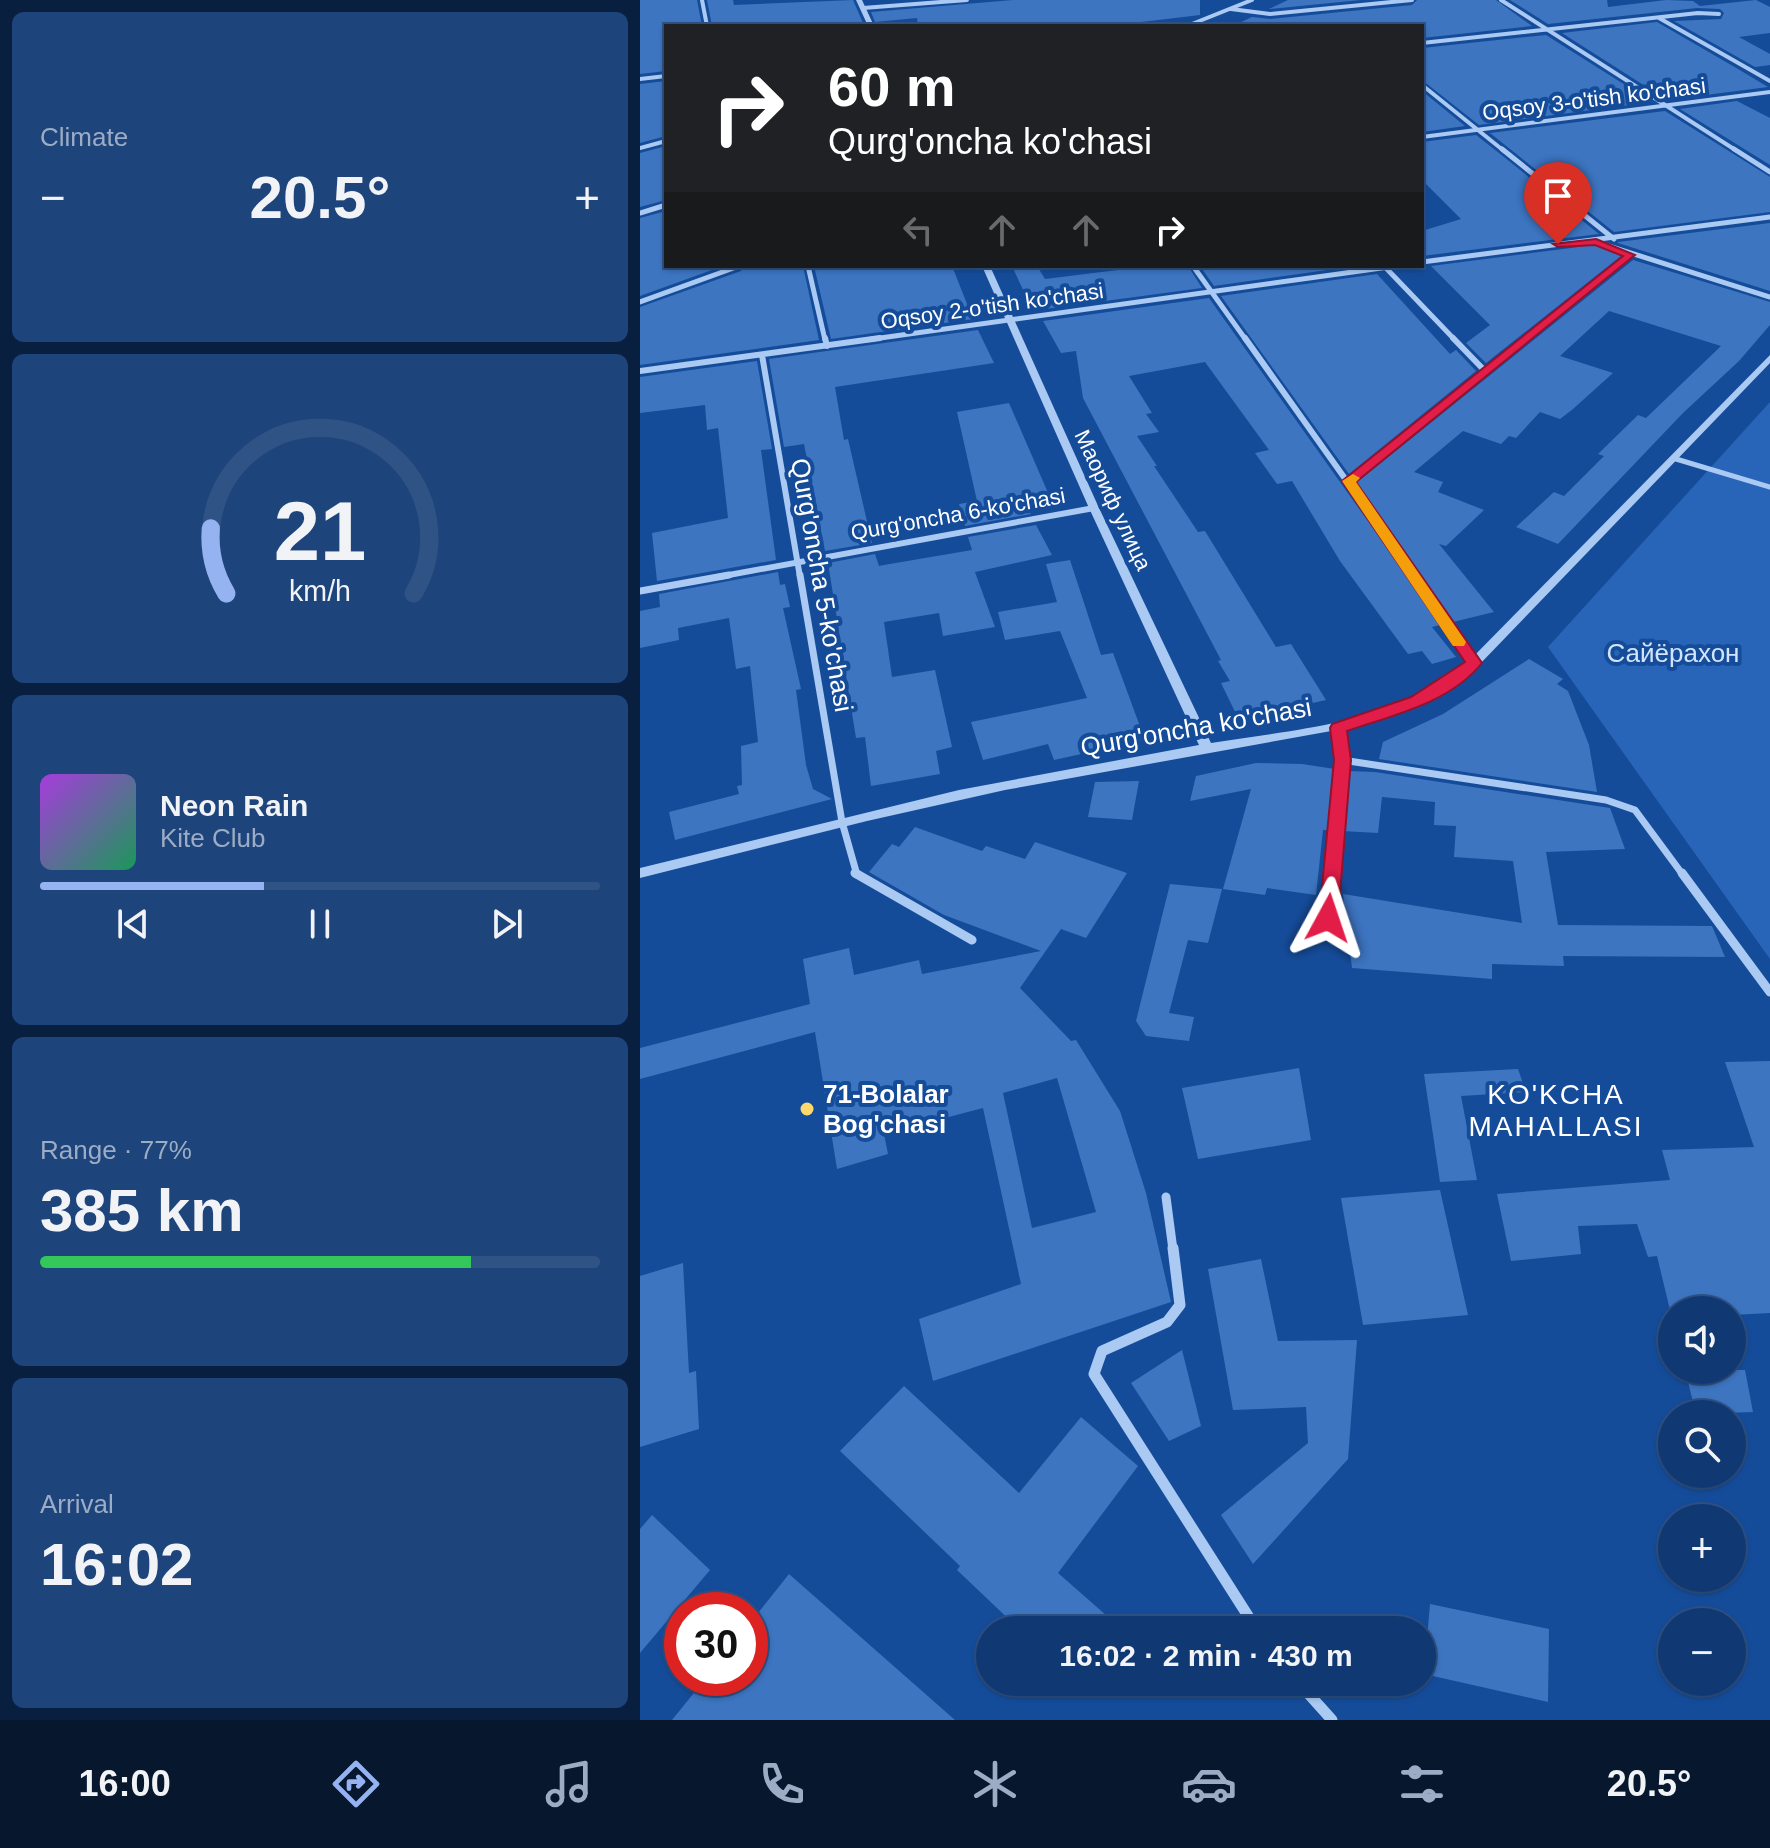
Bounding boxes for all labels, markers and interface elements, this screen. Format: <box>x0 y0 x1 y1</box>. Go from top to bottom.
text: 60 m <box>828 55 956 118</box>
icon: right <box>696 56 800 160</box>
street label: Oqsoy 3-o'tish ko'chasi <box>1481 73 1707 125</box>
text: Qurg'oncha ko'chasi <box>828 121 1152 162</box>
text: Climate <box>40 122 128 152</box>
pin <box>1524 162 1592 244</box>
text: 20.5° <box>250 164 390 231</box>
text: − <box>40 173 66 222</box>
text: + <box>574 173 600 222</box>
icon: arrive <box>1536 174 1580 218</box>
icon: left <box>896 208 940 252</box>
icon: ahead <box>980 208 1024 252</box>
icon: ahead <box>1064 208 1108 252</box>
icon: right <box>1148 208 1192 252</box>
street label: Oqsoy 2-o'tish ko'chasi <box>879 278 1105 334</box>
street label: Маориф улица <box>1069 426 1157 575</box>
street label: Qurg'oncha 5-ko'chasi <box>785 456 859 714</box>
street label: Qurg'oncha 6-ko'chasi <box>849 483 1067 545</box>
text: 21 <box>274 485 366 578</box>
text: km/h <box>289 576 351 608</box>
park label: Сайёрахон <box>1607 638 1739 668</box>
street label: Qurg'oncha ko'chasi <box>1078 692 1314 762</box>
text: Neon Rain <box>160 789 308 822</box>
text: Kite Club <box>160 823 266 853</box>
position arrow <box>1286 876 1370 960</box>
icon: previous <box>111 902 155 946</box>
icon: pause <box>298 902 342 946</box>
icon: next <box>485 902 529 946</box>
place label: 71-Bolalar Bog'chasi <box>823 1079 949 1139</box>
district label: KO'KCHA MAHALLASI <box>1468 1079 1644 1142</box>
marker: 71-Bolalar Bog'chasi <box>798 1100 816 1118</box>
text: Range · 77% <box>40 1135 192 1165</box>
text: 385 km <box>40 1177 244 1244</box>
map controls <box>1658 1296 1746 1696</box>
button: sound <box>1658 1296 1746 1384</box>
button: search <box>1658 1400 1746 1488</box>
text: Arrival <box>40 1489 114 1519</box>
button: + <box>1658 1504 1746 1592</box>
text: 16:02 <box>40 1531 193 1598</box>
speed limit sign: 30 <box>664 1592 768 1696</box>
button: − <box>1658 1608 1746 1696</box>
text: 16:02 · 2 min · 430 m <box>1059 1639 1353 1672</box>
icon: directions <box>328 1756 384 1812</box>
icon: music <box>541 1756 597 1812</box>
icon: phone <box>754 1756 810 1812</box>
icon: climate <box>967 1756 1023 1812</box>
icon: car <box>1181 1756 1237 1812</box>
icon: filters <box>1394 1756 1450 1812</box>
text: 16:00 <box>79 1763 171 1804</box>
text: 20.5° <box>1607 1763 1691 1804</box>

